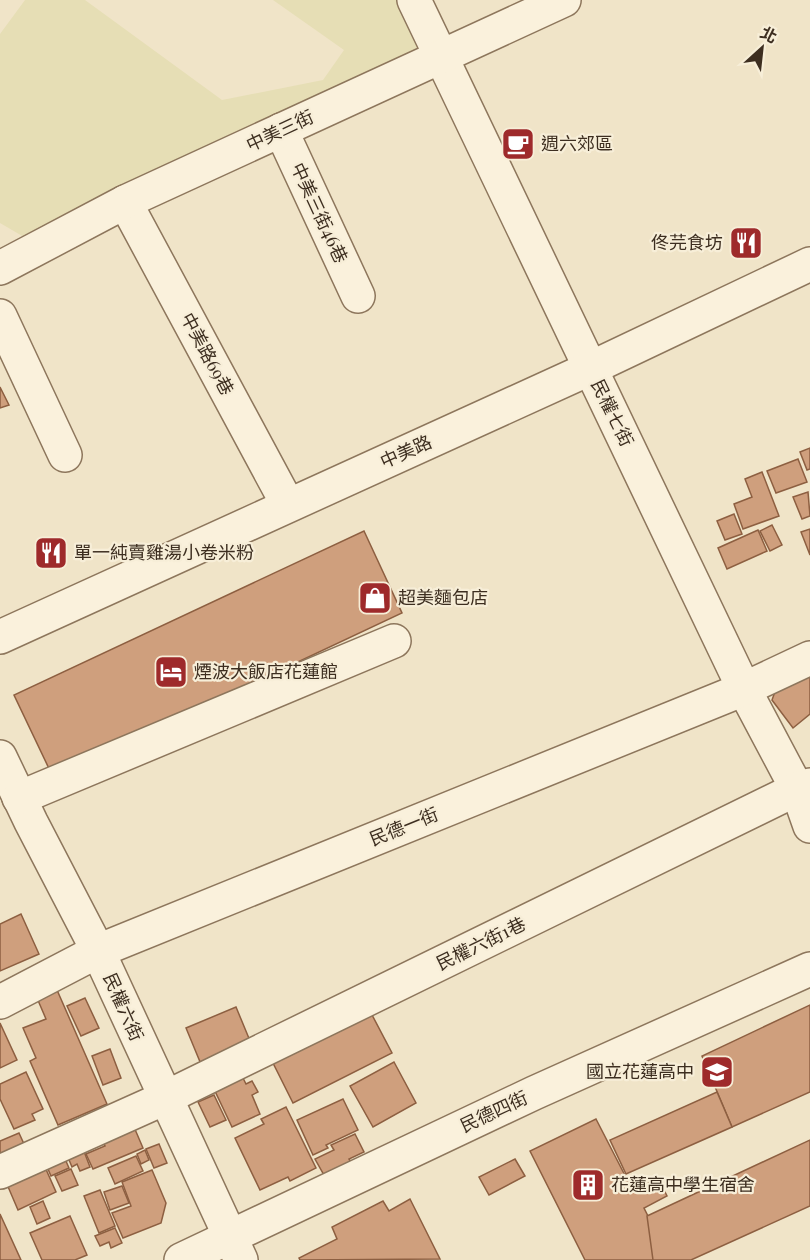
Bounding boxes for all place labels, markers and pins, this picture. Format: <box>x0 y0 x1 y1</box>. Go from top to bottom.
cafe icon: 週六郊區 <box>500 126 536 162</box>
place label: 週六郊區 <box>541 131 613 155</box>
restaurant icon: 佟芫食坊 <box>728 225 764 261</box>
place label: 佟芫食坊 <box>651 230 723 254</box>
restaurant icon: 單一純賣雞湯小卷米粉 <box>33 535 69 571</box>
place label: 單一純賣雞湯小卷米粉 <box>74 540 254 564</box>
shop icon: 超美麵包店 <box>357 580 393 616</box>
place label: 超美麵包店 <box>398 585 488 609</box>
hotel icon: 煙波大飯店花蓮館 <box>153 654 189 690</box>
place label: 煙波大飯店花蓮館 <box>194 659 338 683</box>
school or university icon: 國立花蓮高中 <box>699 1054 735 1090</box>
place label: 國立花蓮高中 <box>586 1059 694 1083</box>
building icon: 花蓮高中學生宿舍 <box>570 1167 606 1203</box>
place label: 花蓮高中學生宿舍 <box>611 1172 755 1196</box>

